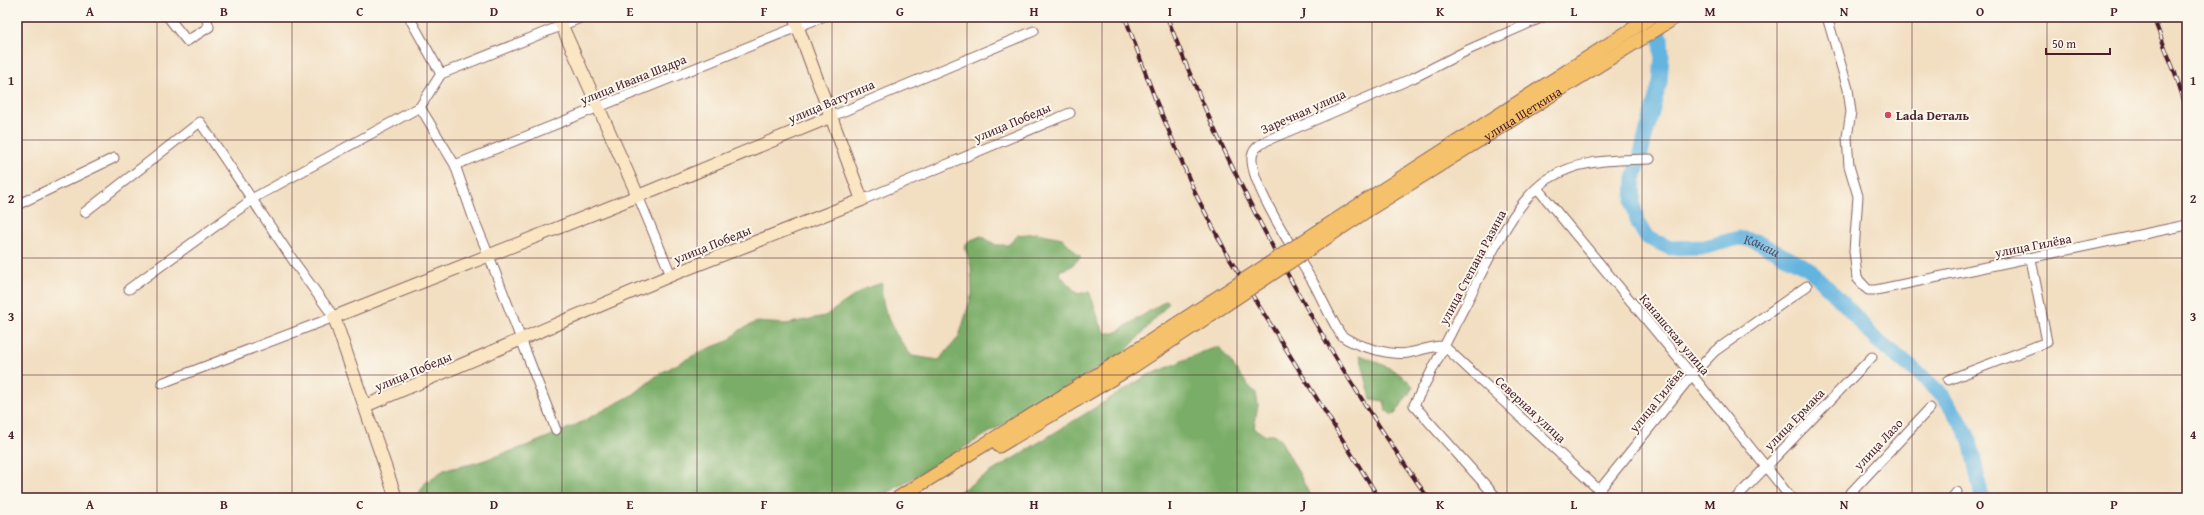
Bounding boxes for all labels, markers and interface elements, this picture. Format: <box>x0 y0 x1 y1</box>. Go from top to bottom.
text: A <box>86 2 95 21</box>
text: B <box>220 2 228 21</box>
text: C <box>356 2 364 21</box>
text: D <box>490 2 498 21</box>
text: E <box>627 2 634 21</box>
text: F <box>761 2 768 21</box>
text: G <box>896 2 904 21</box>
text: H <box>1029 2 1039 21</box>
text: I <box>1168 2 1172 21</box>
text: J <box>1300 2 1307 21</box>
text: K <box>1436 2 1445 21</box>
text: L <box>1571 2 1578 21</box>
text: M <box>1704 2 1716 21</box>
text: N <box>1840 2 1849 21</box>
text: O <box>1976 2 1984 21</box>
text: P <box>2110 2 2118 21</box>
scale bar <box>2046 30 2110 56</box>
text: 50 m <box>2052 35 2076 52</box>
street label: улица Ивана Шадра <box>576 49 690 110</box>
text: 1 <box>8 71 14 90</box>
text: 1 <box>2190 71 2196 90</box>
street label: улица Ватутина <box>784 74 878 129</box>
street label: улица Щеткина <box>1479 82 1566 146</box>
street label: Заречная улица <box>1258 84 1349 139</box>
street label: улица Победы <box>970 98 1054 148</box>
place label: Lada Dеталь <box>1896 106 1969 125</box>
marker: Lada Dеталь <box>1883 110 1893 120</box>
text: 2 <box>8 189 15 208</box>
text: 2 <box>2190 189 2197 208</box>
street label: улица Степана Разина <box>1434 206 1511 329</box>
street label: улица Победы <box>670 220 754 269</box>
water label: Канаш <box>1742 229 1784 262</box>
street label: улица Гилёва <box>1992 229 2074 262</box>
street label: Канашская улица <box>1635 290 1715 380</box>
text: 3 <box>8 307 14 326</box>
text: 3 <box>2190 307 2196 326</box>
street label: улица Победы <box>371 347 455 397</box>
street label: улица Гилёва <box>1624 363 1689 437</box>
street label: Северная улица <box>1491 371 1571 448</box>
street label: улица Ермака <box>1759 383 1830 455</box>
street label: улица Лазо <box>1849 414 1908 475</box>
text: 4 <box>8 425 15 444</box>
text: 4 <box>2190 425 2197 444</box>
text: A <box>86 495 95 514</box>
text: B <box>220 495 228 514</box>
text: C <box>356 495 364 514</box>
text: D <box>490 495 498 514</box>
text: E <box>627 495 634 514</box>
text: F <box>761 495 768 514</box>
text: G <box>896 495 904 514</box>
text: H <box>1029 495 1039 514</box>
text: I <box>1168 495 1172 514</box>
text: J <box>1300 495 1307 514</box>
text: K <box>1436 495 1445 514</box>
text: L <box>1571 495 1578 514</box>
text: M <box>1704 495 1716 514</box>
text: N <box>1840 495 1849 514</box>
text: O <box>1976 495 1984 514</box>
text: P <box>2110 495 2118 514</box>

